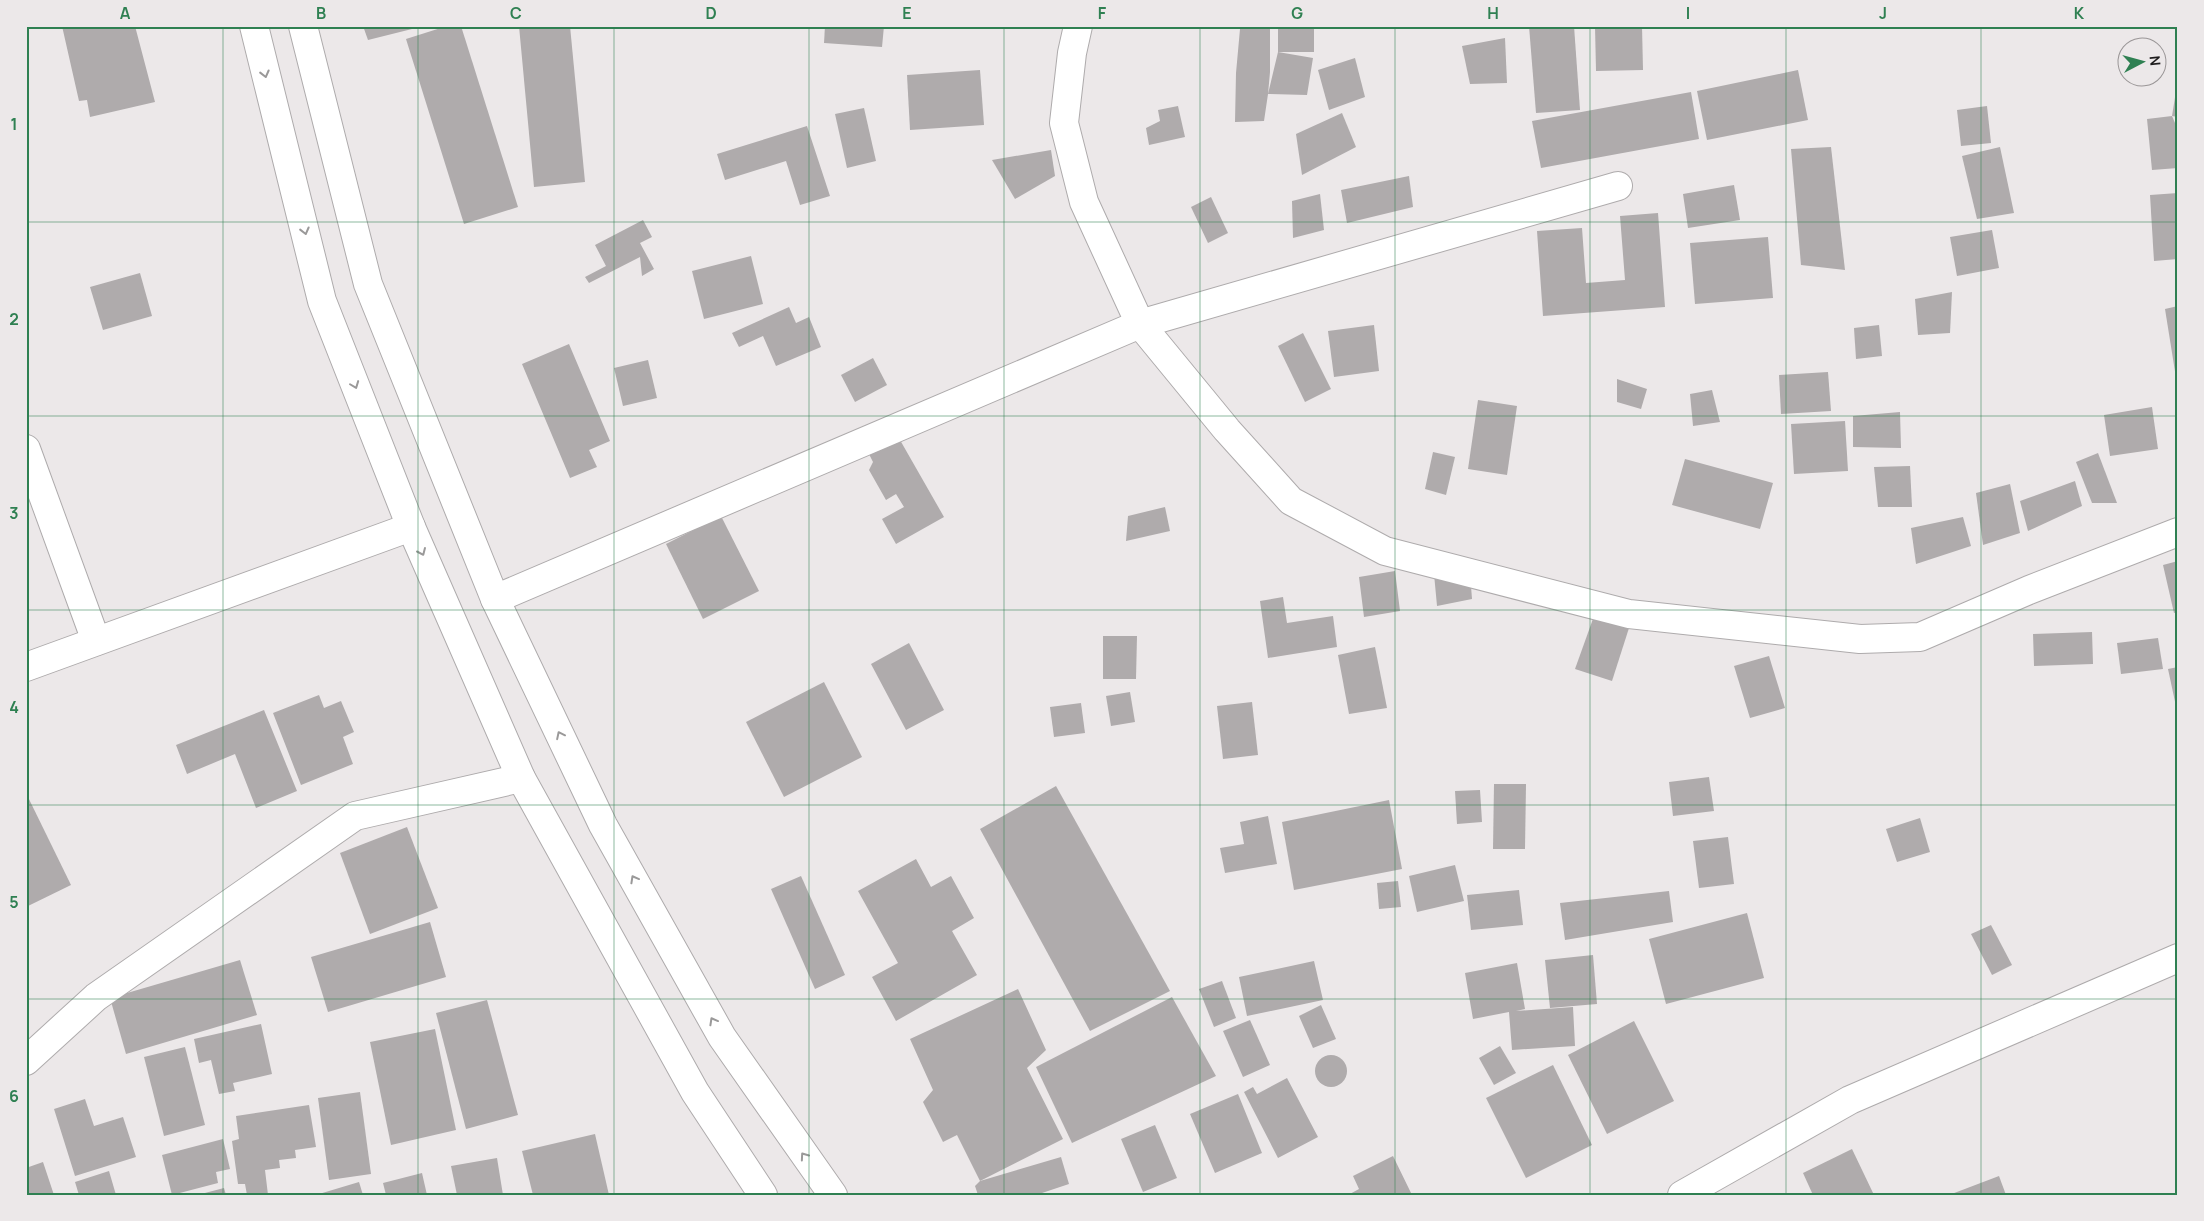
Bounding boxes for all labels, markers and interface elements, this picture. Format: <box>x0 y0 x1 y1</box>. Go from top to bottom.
text: A <box>120 2 131 24</box>
text: B <box>316 2 326 24</box>
text: C <box>510 2 522 24</box>
text: D <box>705 2 717 24</box>
text: E <box>902 2 912 24</box>
text: F <box>1098 2 1107 24</box>
text: G <box>1291 2 1303 24</box>
text: H <box>1487 2 1499 24</box>
text: I <box>1686 2 1690 24</box>
text: J <box>1879 2 1887 24</box>
text: K <box>2074 2 2085 24</box>
north arrow <box>2116 38 2166 88</box>
text: N <box>2145 55 2165 67</box>
one-way arrow <box>260 69 270 77</box>
text: 1 <box>10 113 18 135</box>
one-way arrow <box>299 227 310 236</box>
text: 2 <box>9 308 19 330</box>
one-way arrow <box>349 380 359 389</box>
text: 3 <box>9 502 19 524</box>
one-way arrow <box>416 547 427 556</box>
text: 4 <box>9 696 19 718</box>
one-way arrow <box>556 731 566 740</box>
one-way arrow <box>630 876 640 885</box>
text: 5 <box>9 891 19 913</box>
one-way arrow <box>709 1018 719 1027</box>
text: 6 <box>9 1085 19 1107</box>
one-way arrow <box>801 1152 810 1161</box>

